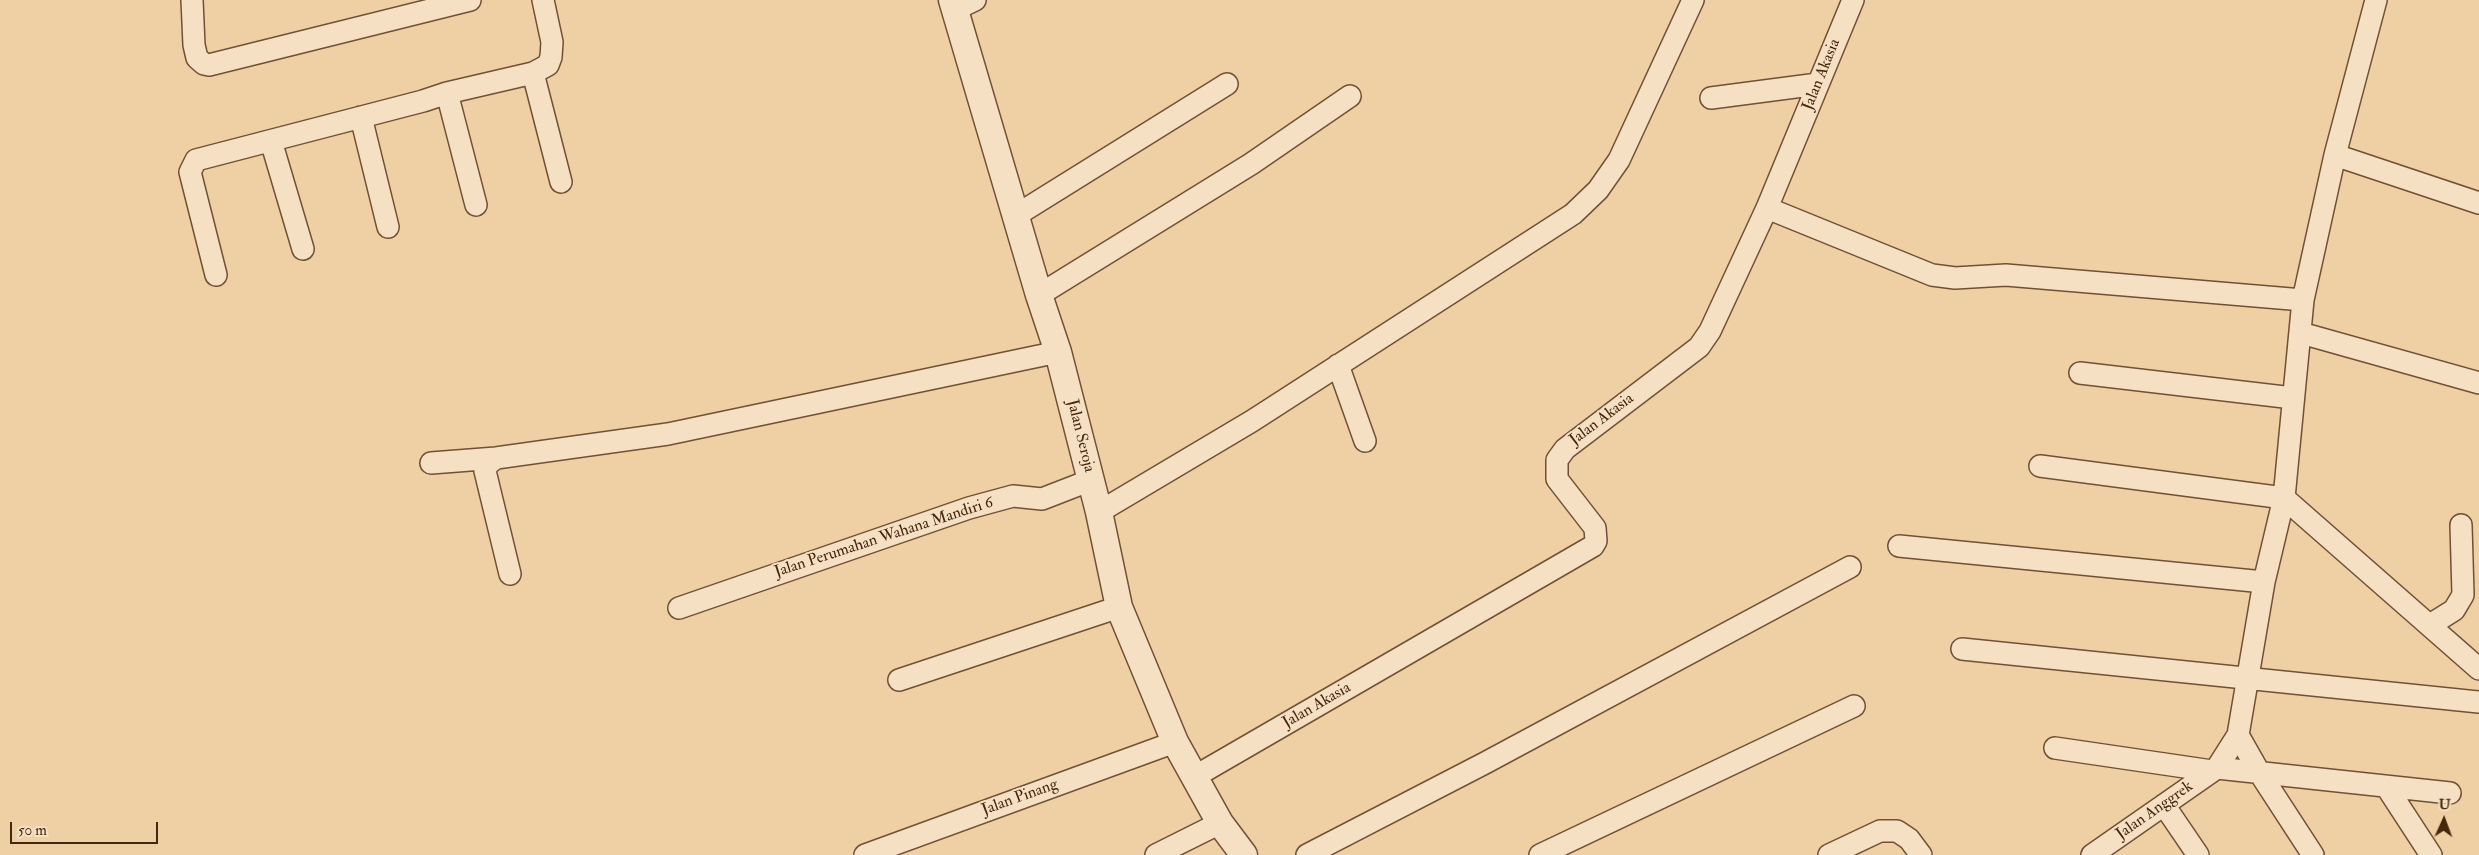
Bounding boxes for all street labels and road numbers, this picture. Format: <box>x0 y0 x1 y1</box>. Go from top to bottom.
street label: Jalan Akasia <box>1799 36 1845 114</box>
street label: Jalan Akasia <box>1566 390 1638 450</box>
street label: Jalan Seroja <box>1062 398 1098 474</box>
street label: Jalan Perumahan Wahana Mandiri 6 <box>772 493 996 583</box>
street label: Jalan Akasia <box>1279 679 1355 733</box>
street label: Jalan Pinang <box>979 775 1061 821</box>
street label: Jalan Anggrek <box>2113 777 2197 845</box>

